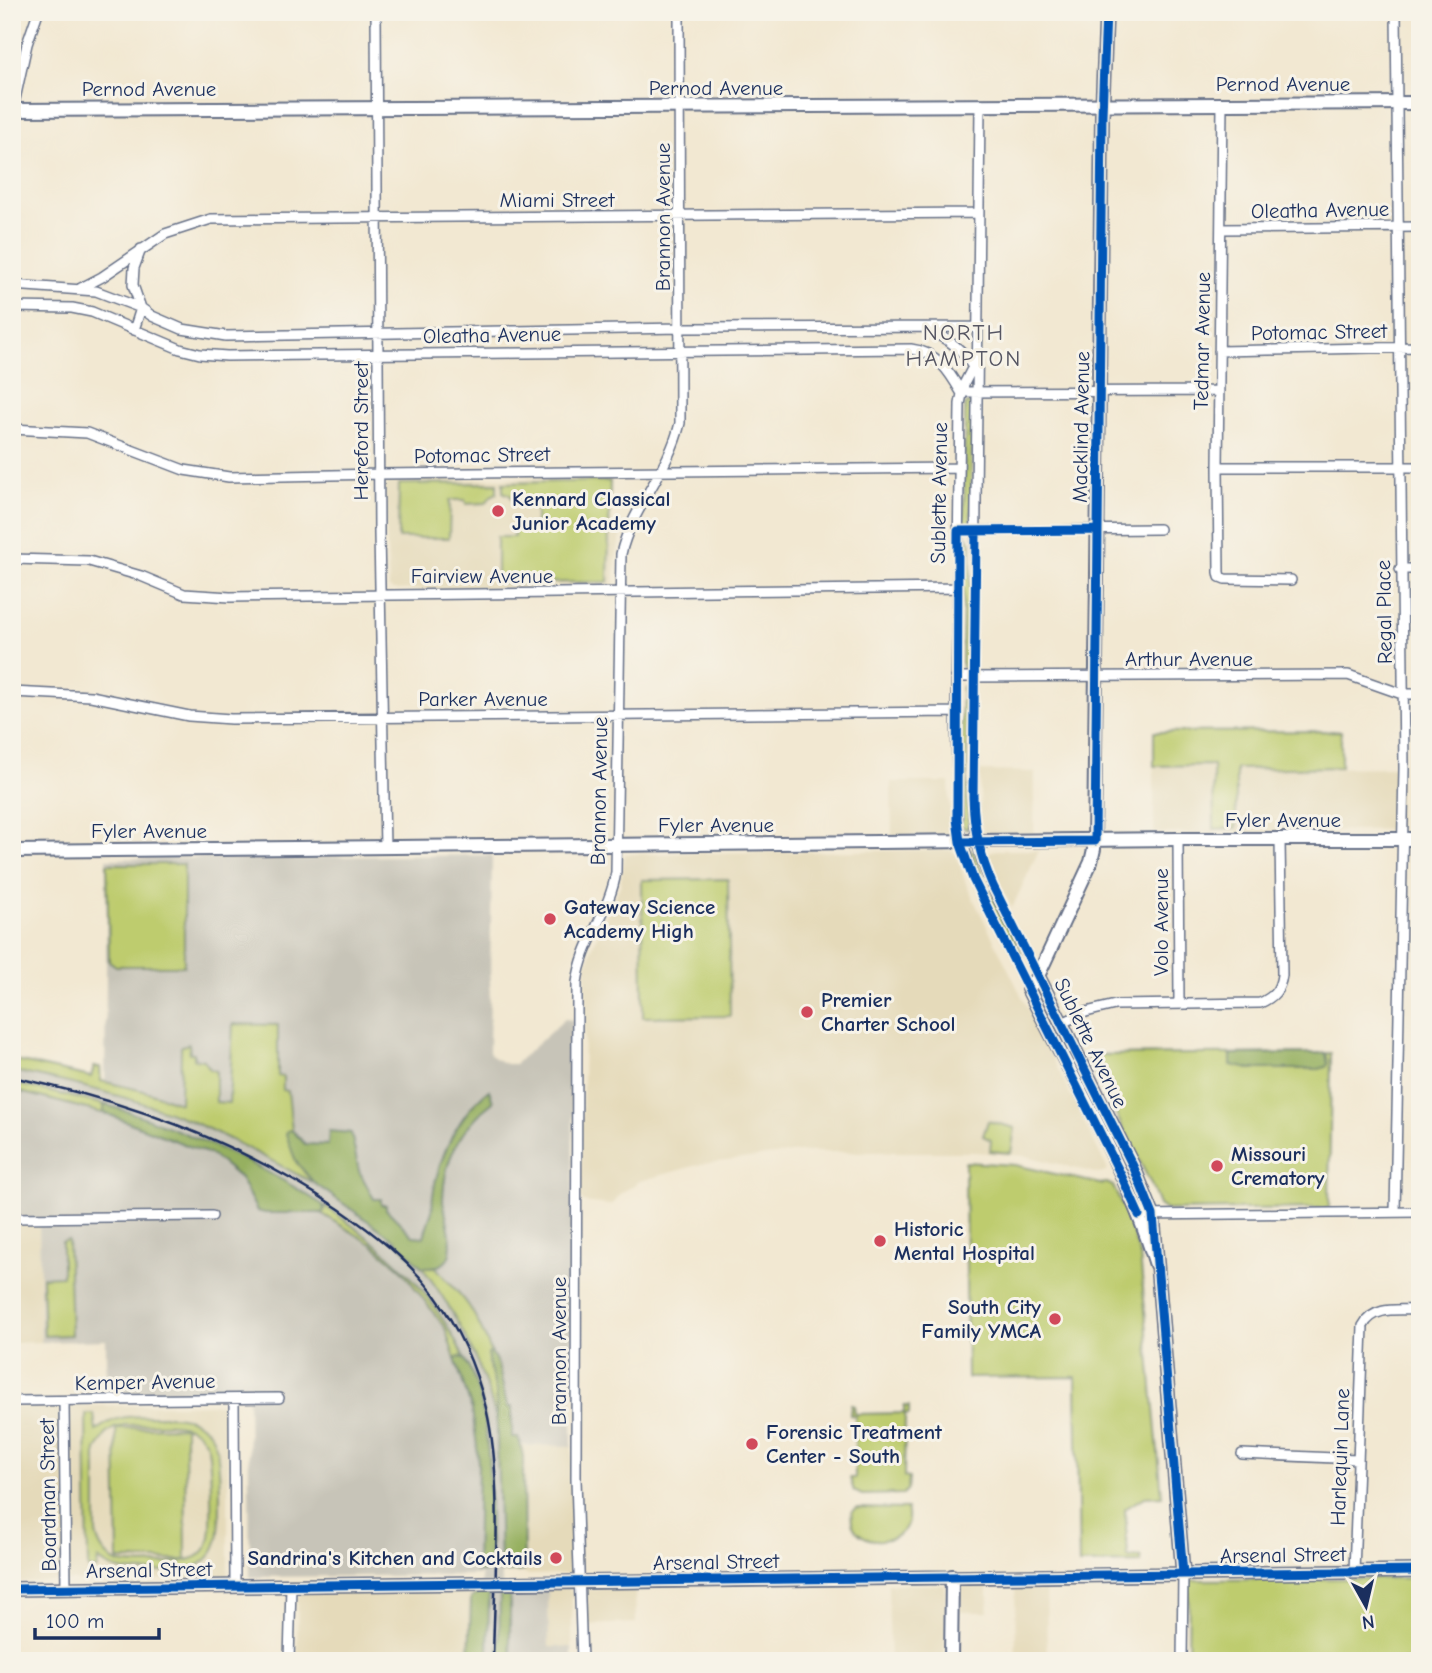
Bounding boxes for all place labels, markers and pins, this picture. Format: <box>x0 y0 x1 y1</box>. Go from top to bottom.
place label: Kennard Classical Junior Academy <box>512 487 671 535</box>
marker: Kennard Classical Junior Academy <box>490 503 506 519</box>
place label: Gateway Science Academy High <box>564 895 715 943</box>
marker: Gateway Science Academy High <box>542 911 558 927</box>
place label: Premier Charter School <box>821 988 956 1036</box>
marker: Premier Charter School <box>799 1004 815 1020</box>
place label: Missouri Crematory <box>1231 1142 1325 1190</box>
marker: Missouri Crematory <box>1209 1158 1225 1174</box>
place label: Historic Mental Hospital <box>894 1217 1035 1265</box>
marker: Historic Mental Hospital <box>872 1233 888 1249</box>
place label: South City Family YMCA <box>921 1295 1041 1343</box>
marker: South City Family YMCA <box>1047 1311 1063 1327</box>
place label: Forensic Treatment Center - South <box>766 1420 943 1468</box>
marker: Forensic Treatment Center - South <box>744 1436 760 1452</box>
place label: Sandrina's Kitchen and Cocktails <box>248 1546 542 1570</box>
marker: Sandrina's Kitchen and Cocktails <box>548 1550 564 1566</box>

